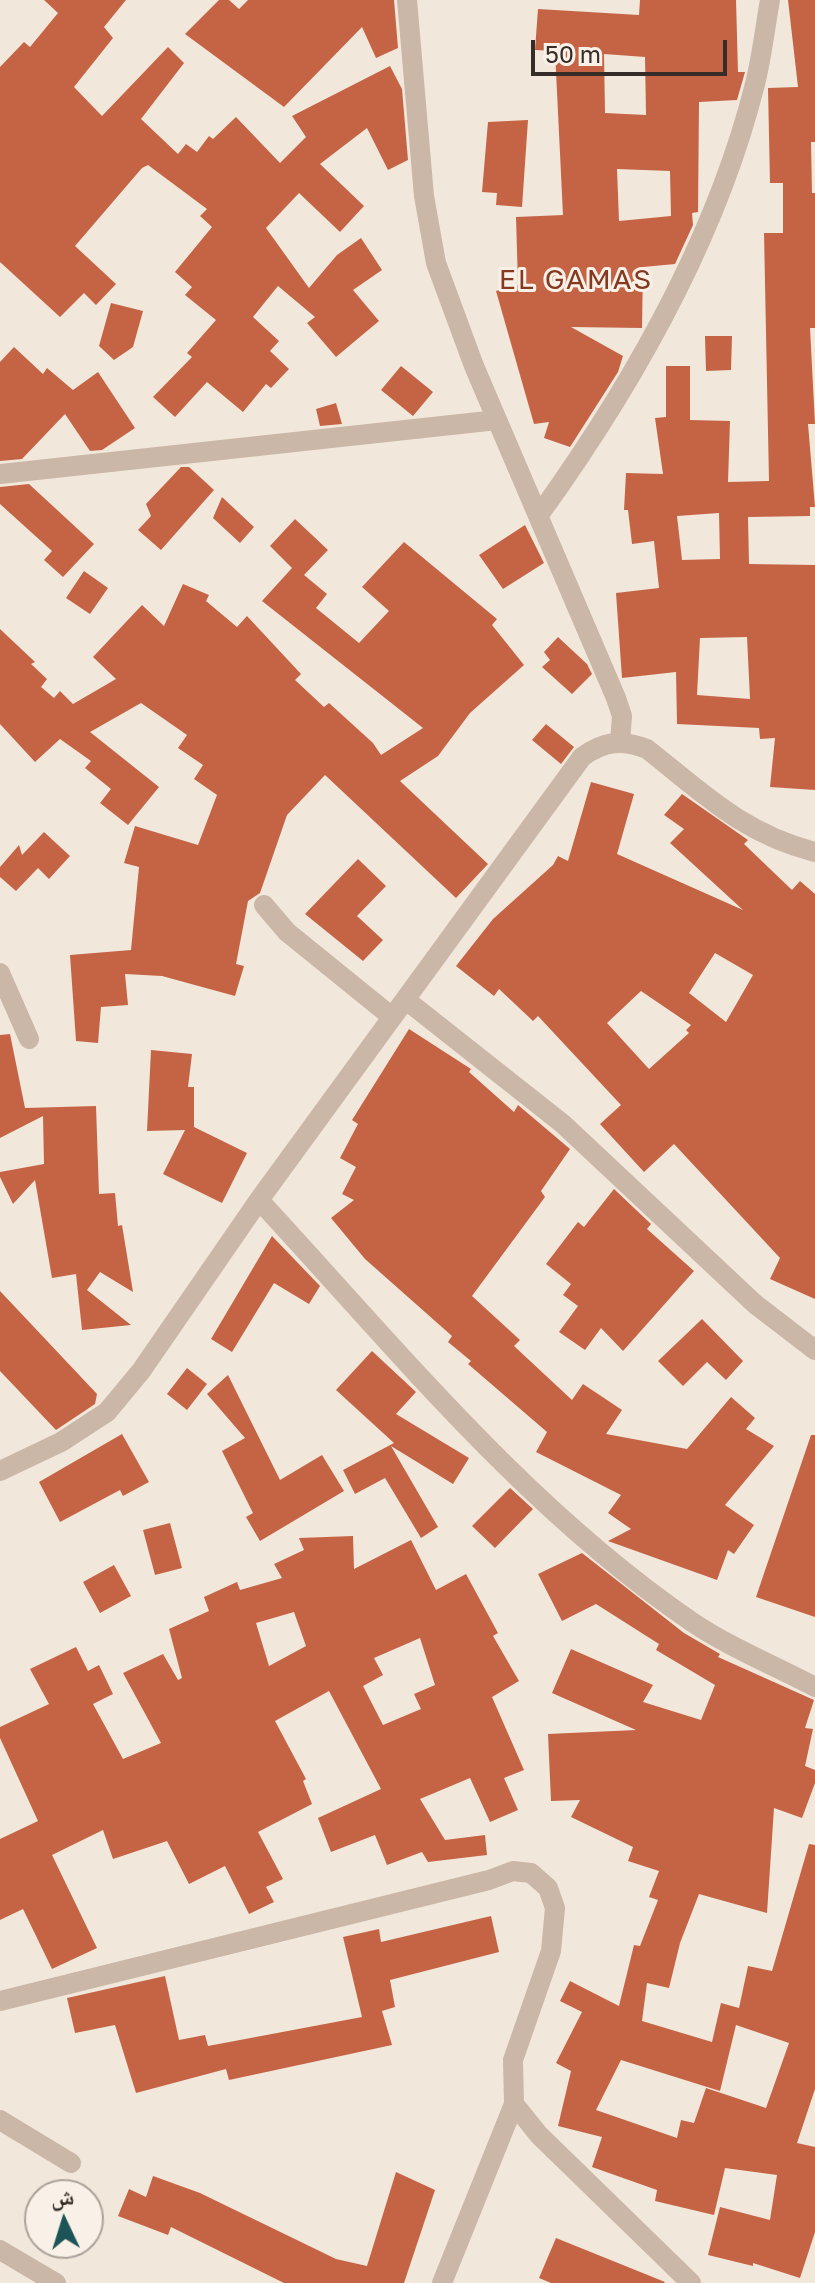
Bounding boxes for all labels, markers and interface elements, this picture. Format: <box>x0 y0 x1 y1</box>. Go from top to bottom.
scale bar <box>535 24 731 74</box>
text: 50 m <box>545 39 601 68</box>
district label: EL GAMAS <box>499 263 653 297</box>
north arrow <box>24 2179 104 2259</box>
text: ش <box>50 2182 75 2211</box>

